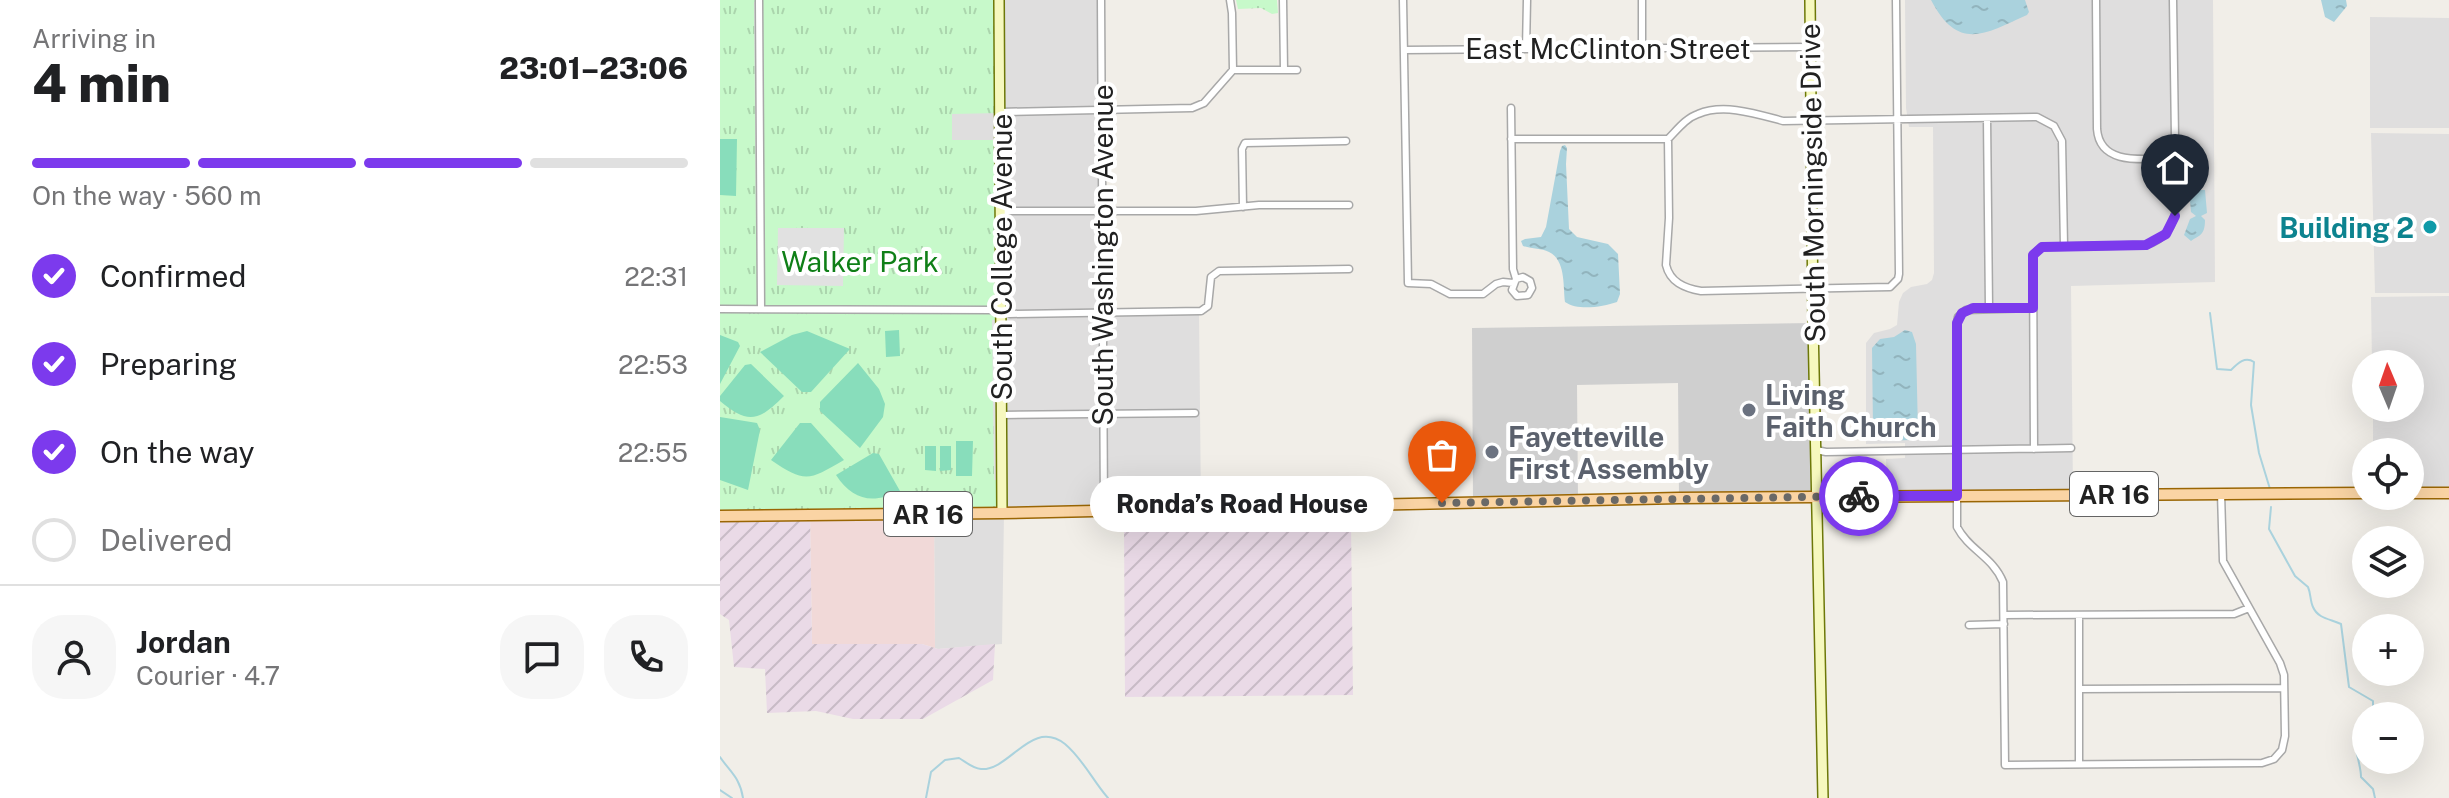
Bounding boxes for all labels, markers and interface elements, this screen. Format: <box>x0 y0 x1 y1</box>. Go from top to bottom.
text: Arriving in <box>32 23 156 54</box>
street label: South Morningside Drive <box>1793 23 1831 343</box>
street label: East McClinton Street <box>1465 32 1751 65</box>
text: 23:01–23:06 <box>499 50 688 86</box>
text: 4 min <box>32 53 171 114</box>
street label: South Washington Avenue <box>1086 84 1119 426</box>
street label: South College Avenue <box>985 114 1018 400</box>
pin <box>2141 134 2209 216</box>
icon: home <box>2153 146 2197 190</box>
text: On the way · 560 m <box>32 180 262 211</box>
place label: Building 2 <box>2279 211 2414 244</box>
marker: Building 2 <box>2421 218 2439 236</box>
park label: Walker Park <box>781 245 939 278</box>
icon: check <box>32 254 76 298</box>
text: Confirmed <box>100 258 246 294</box>
text: 22:31 <box>624 261 688 292</box>
icon: check <box>32 342 76 386</box>
text: Preparing <box>100 346 237 382</box>
text: 22:53 <box>618 349 688 380</box>
north arrow <box>2352 350 2424 422</box>
map controls <box>2352 350 2424 774</box>
place label: Living Faith Church <box>1765 378 1937 443</box>
marker: Living Faith Church <box>1740 401 1758 419</box>
place label: Fayetteville First Assembly <box>1508 420 1709 485</box>
pin <box>1408 421 1476 503</box>
icon: check <box>32 430 76 474</box>
icon: bag <box>1420 433 1464 477</box>
text: On the way <box>100 434 254 470</box>
text: 22:55 <box>618 437 688 468</box>
button: locate <box>2352 438 2424 510</box>
marker: Fayetteville First Assembly <box>1483 443 1501 461</box>
courier <box>1819 456 1899 536</box>
road number: AR 16 <box>2070 472 2158 516</box>
icon: bike <box>1837 474 1881 518</box>
callout: Ronda’s Road House <box>1090 475 1394 531</box>
text: Ronda’s Road House <box>1116 488 1368 519</box>
road number: AR 16 <box>884 492 972 536</box>
text: Delivered <box>100 522 232 558</box>
button: layers <box>2352 526 2424 598</box>
button: + <box>2352 614 2424 686</box>
button: person <box>32 615 116 699</box>
button: chat <box>500 615 584 699</box>
button: phone <box>604 615 688 699</box>
text: Jordan <box>136 624 231 660</box>
text: Courier · 4.7 <box>136 660 280 691</box>
button: − <box>2352 702 2424 774</box>

